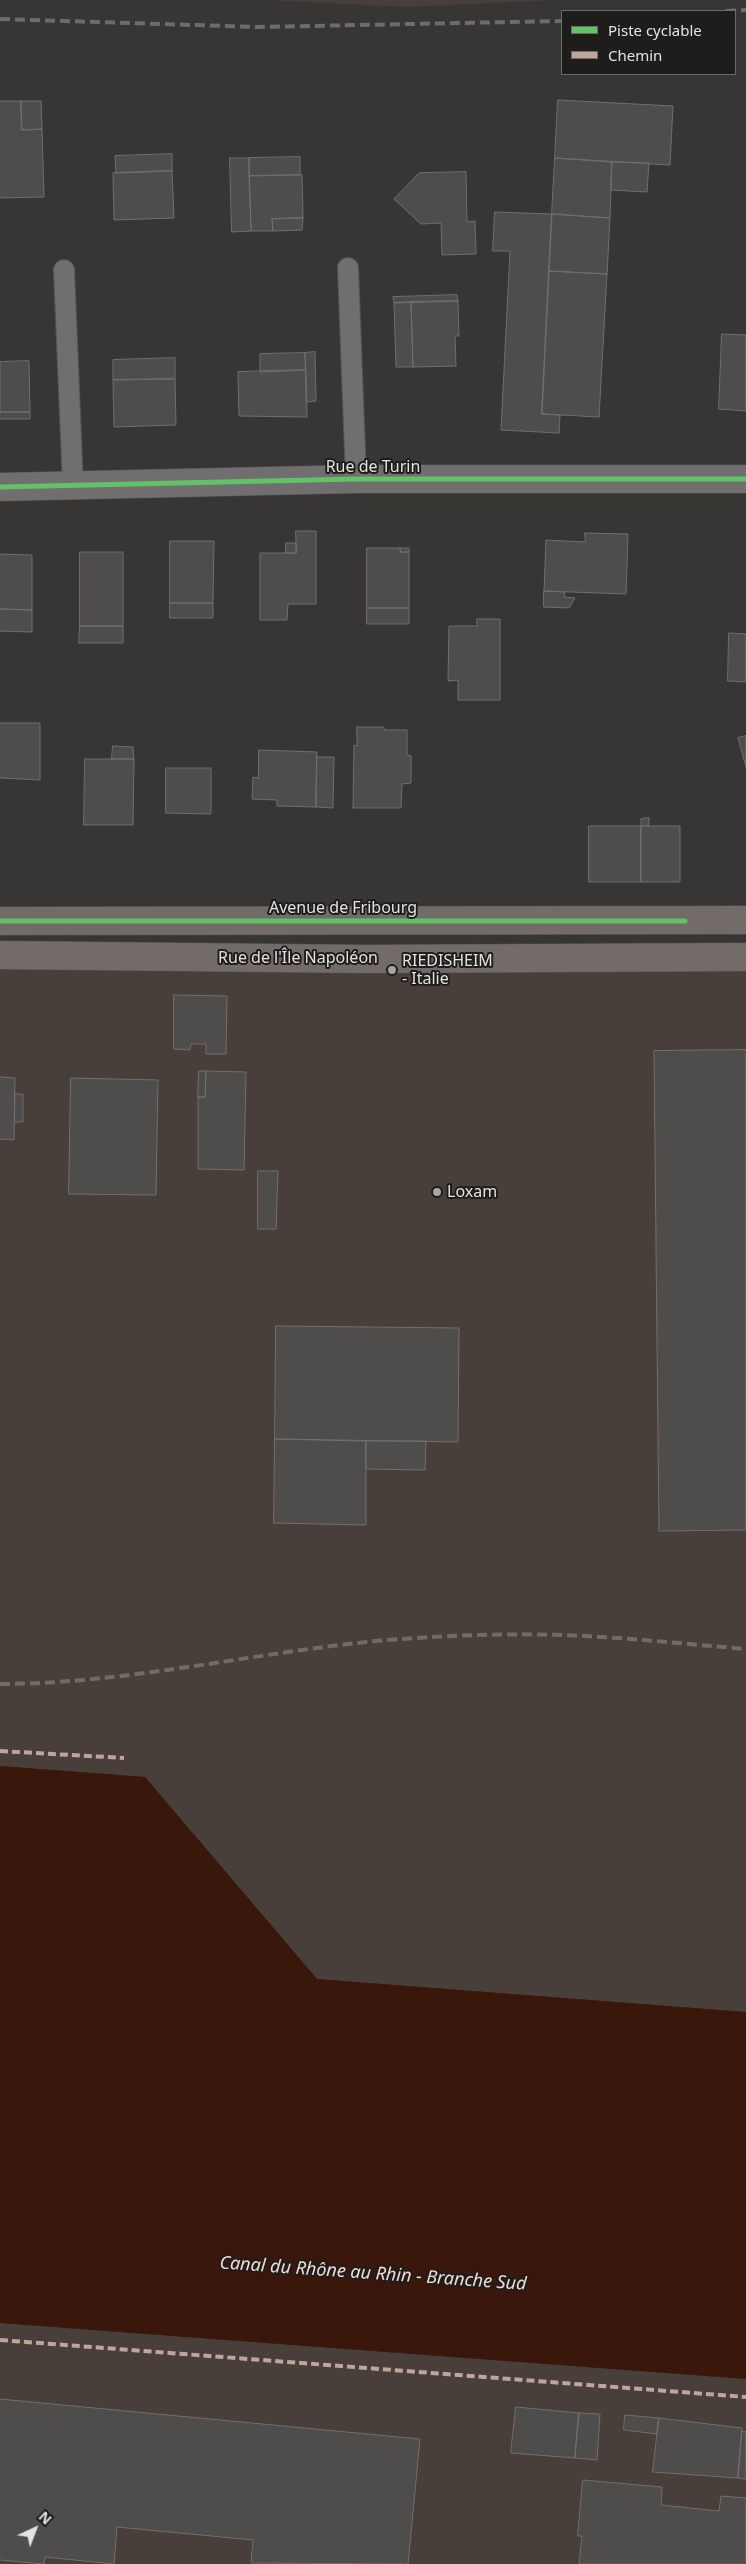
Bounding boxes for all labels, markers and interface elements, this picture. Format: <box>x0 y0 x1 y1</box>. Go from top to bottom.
legend <box>561 10 736 75</box>
text: Piste cyclable <box>608 20 702 40</box>
text: Chemin <box>608 45 662 65</box>
street label: Rue de Turin <box>326 457 420 477</box>
street label: Avenue de Fribourg <box>269 898 417 918</box>
street label: Rue de l'Île Napoléon <box>218 948 378 968</box>
place label: RIEDISHEIM - Italie <box>402 951 493 989</box>
marker: RIEDISHEIM - Italie <box>386 964 398 976</box>
place label: Loxam <box>447 1182 497 1202</box>
marker: Loxam <box>431 1186 443 1198</box>
water label: Canal du Rhône au Rhin - Branche Sud <box>219 2252 527 2296</box>
north arrow <box>10 2504 60 2554</box>
text: N <box>35 2507 56 2528</box>

